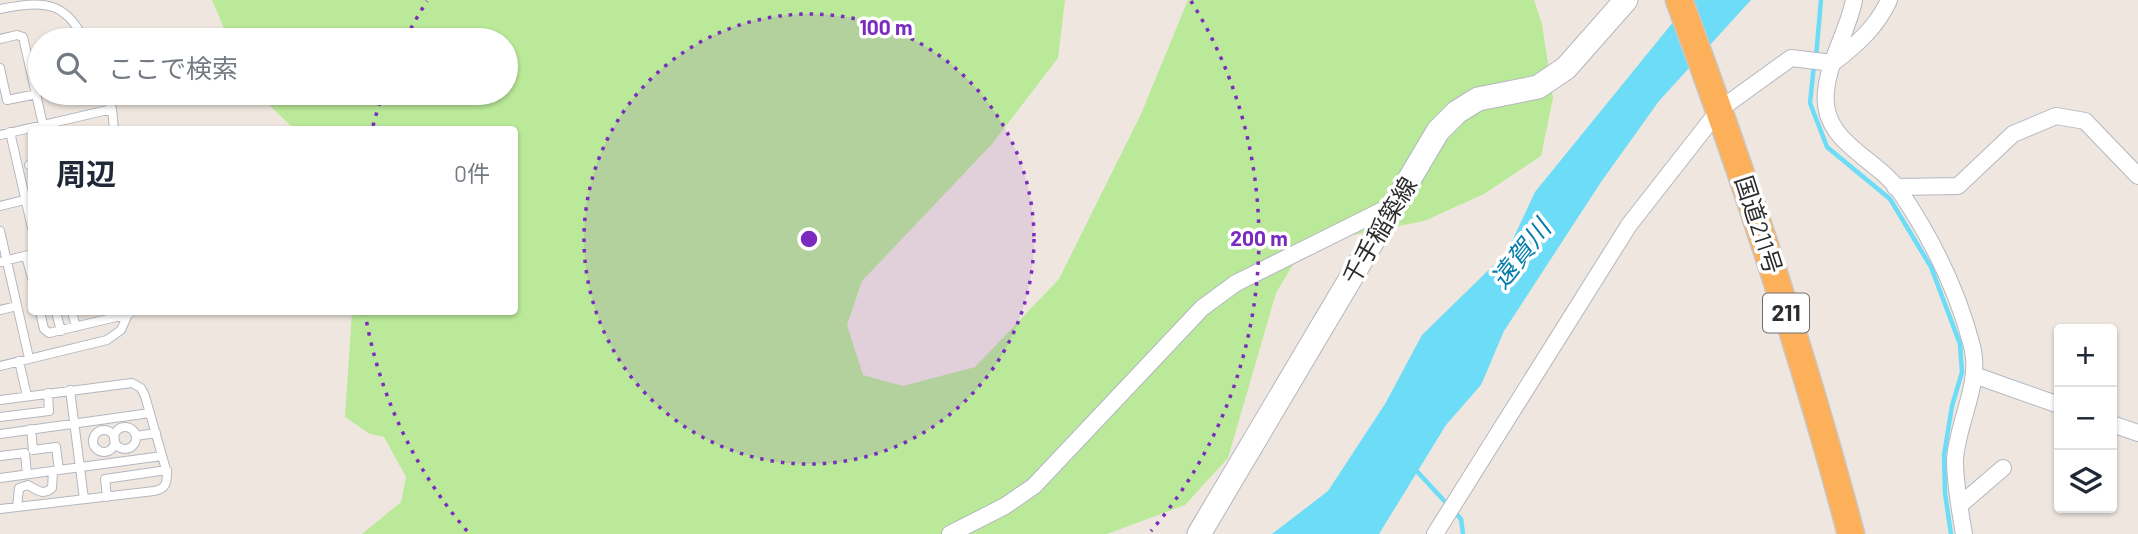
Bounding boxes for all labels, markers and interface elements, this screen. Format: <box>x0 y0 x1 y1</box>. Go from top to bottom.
text: 100 m <box>859 14 913 39</box>
search box <box>28 28 518 105</box>
icon: search <box>52 48 90 86</box>
text: ここで検索 <box>108 52 238 83</box>
text: 周辺 <box>56 155 116 191</box>
text: 0件 <box>454 159 490 187</box>
street label: 千手稲築線 <box>1335 171 1422 289</box>
street label: 国道211号 <box>1730 172 1789 277</box>
water label: 遠賀川 <box>1484 210 1558 293</box>
text: 200 m <box>1230 225 1288 250</box>
centre of rings <box>797 227 821 251</box>
road number: 211 <box>1763 294 1809 332</box>
map controls <box>2054 324 2117 513</box>
button: + <box>2054 324 2117 387</box>
button: − <box>2054 387 2117 450</box>
button: layers <box>2054 450 2117 513</box>

